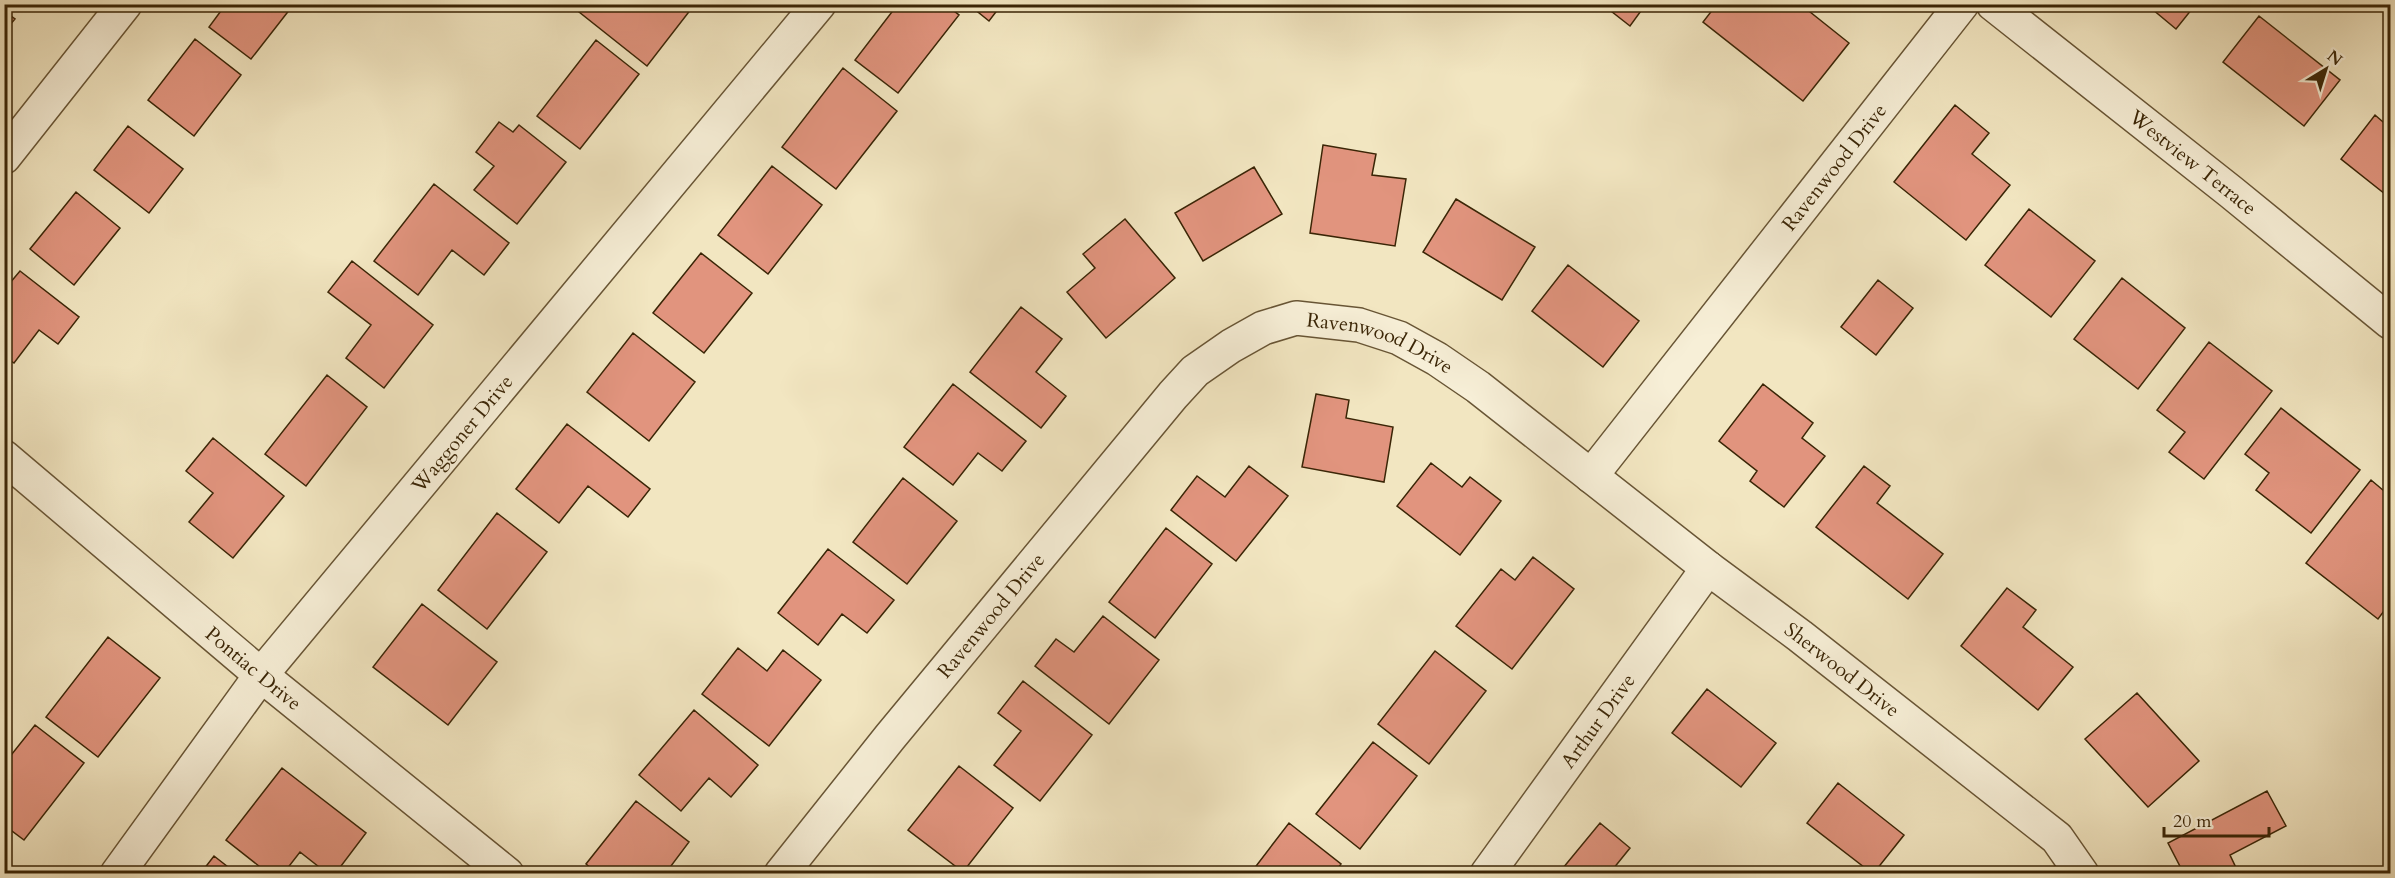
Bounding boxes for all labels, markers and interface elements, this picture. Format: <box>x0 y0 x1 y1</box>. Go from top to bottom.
north arrow <box>2296 39 2356 99</box>
text: N <box>2322 45 2347 71</box>
street label: Ravenwood Drive <box>1775 98 1892 236</box>
street label: Westview Terrace <box>2123 103 2262 221</box>
street label: Ravenwood Drive <box>1305 306 1459 380</box>
street label: Waggoner Drive <box>404 369 519 499</box>
street label: Ravenwood Drive <box>931 547 1051 684</box>
street label: Sherwood Drive <box>1779 616 1906 723</box>
street label: Pontiac Drive <box>200 620 307 716</box>
street label: Arthur Drive <box>1554 668 1641 774</box>
scale bar <box>2164 800 2269 838</box>
text: 20 m <box>2173 809 2212 834</box>

